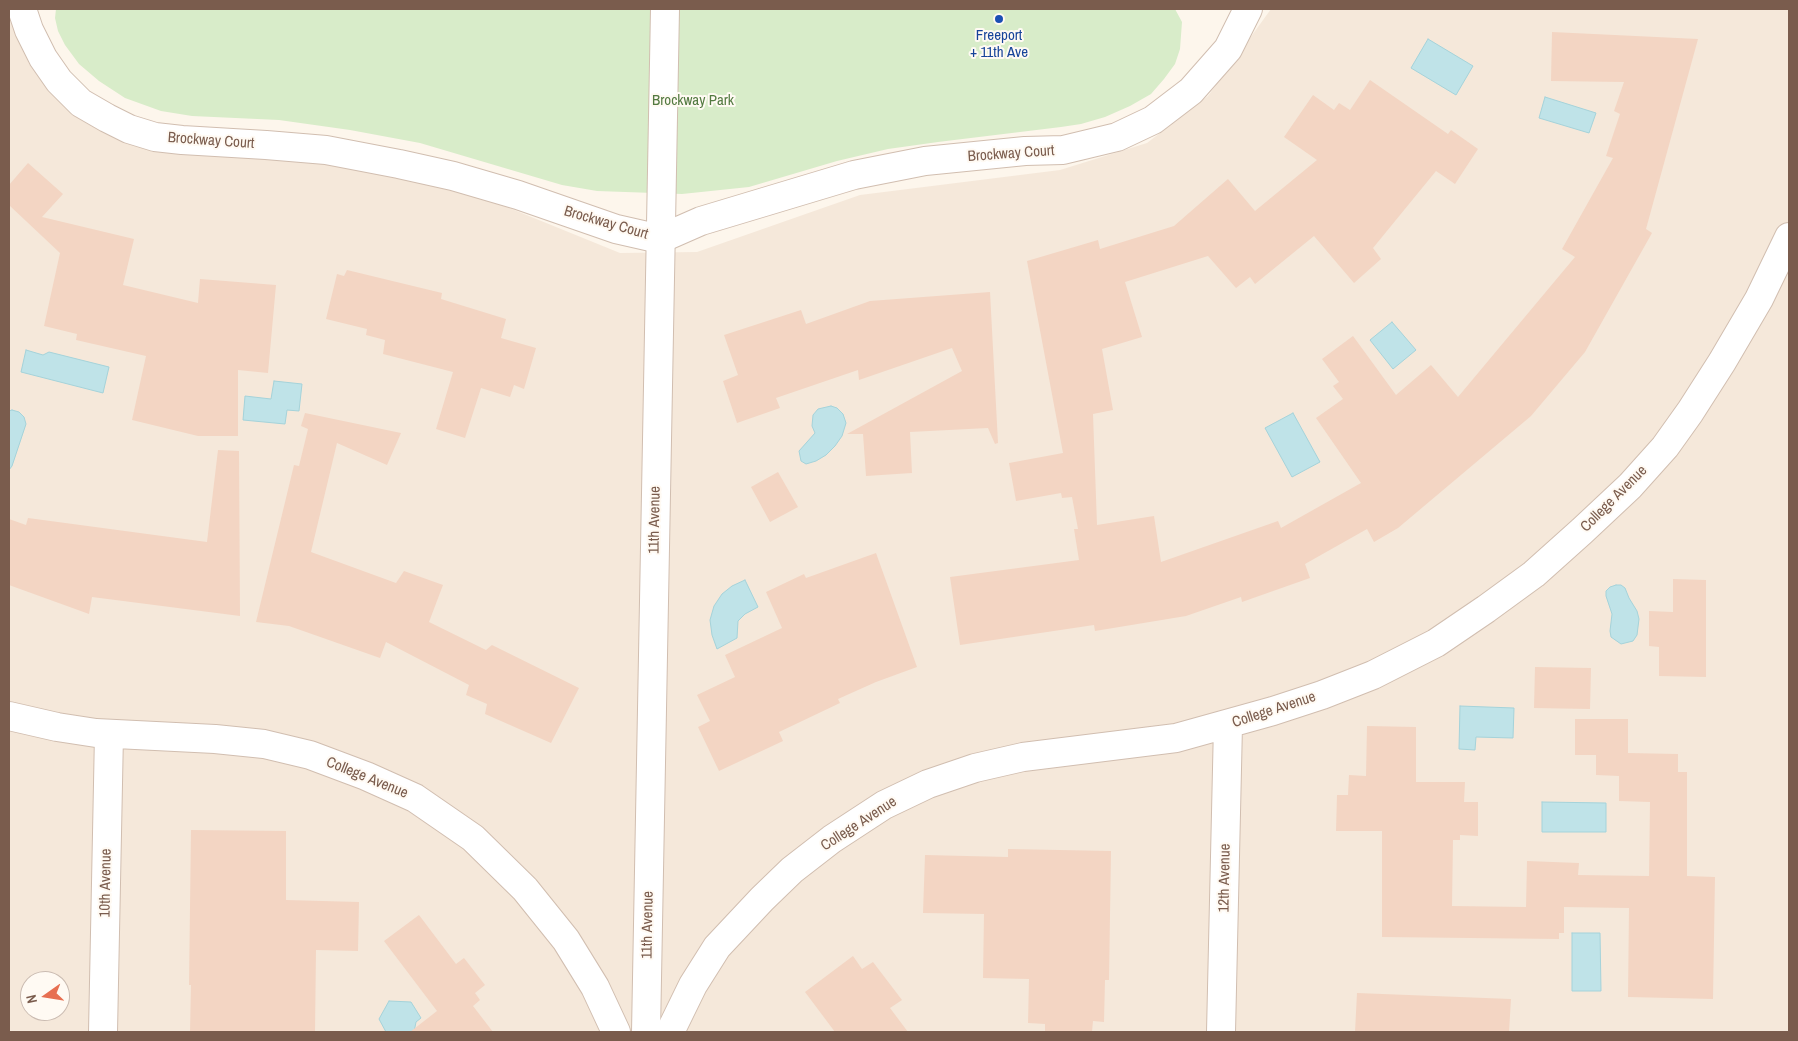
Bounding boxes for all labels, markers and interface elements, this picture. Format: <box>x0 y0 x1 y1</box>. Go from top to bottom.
marker: Freeport + 11th Ave <box>993 13 1005 25</box>
place label: Freeport + 11th Ave <box>970 27 1028 62</box>
park label: Brockway Park <box>652 92 734 110</box>
street label: Brockway Court <box>167 129 255 153</box>
street label: Brockway Court <box>967 142 1055 166</box>
street label: Brockway Court <box>562 202 650 244</box>
street label: College Avenue <box>1577 462 1651 536</box>
street label: 11th Avenue <box>645 486 665 554</box>
street label: College Avenue <box>1230 688 1318 732</box>
street label: College Avenue <box>323 753 411 803</box>
street label: College Avenue <box>818 793 900 855</box>
street label: 12th Avenue <box>1215 843 1235 913</box>
street label: 10th Avenue <box>96 848 116 918</box>
street label: 11th Avenue <box>638 891 658 959</box>
north arrow <box>20 971 70 1021</box>
text: N <box>22 993 41 1005</box>

